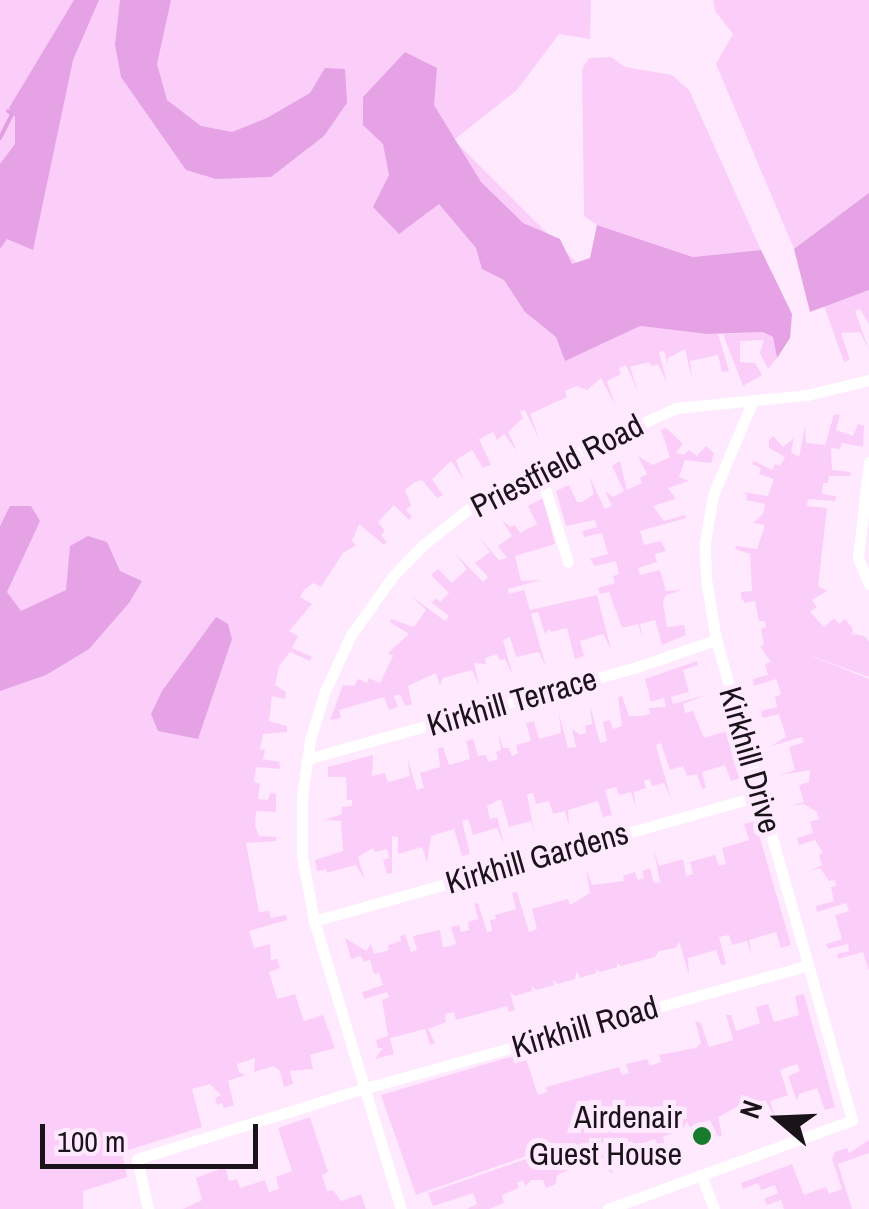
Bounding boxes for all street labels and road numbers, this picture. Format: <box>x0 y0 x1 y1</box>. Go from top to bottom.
street label: Priestfield Road <box>464 406 650 526</box>
street label: Kirkhill Terrace <box>423 659 601 745</box>
street label: Kirkhill Drive <box>711 683 789 837</box>
street label: Kirkhill Gardens <box>441 814 633 902</box>
street label: Kirkhill Road <box>508 988 662 1066</box>

